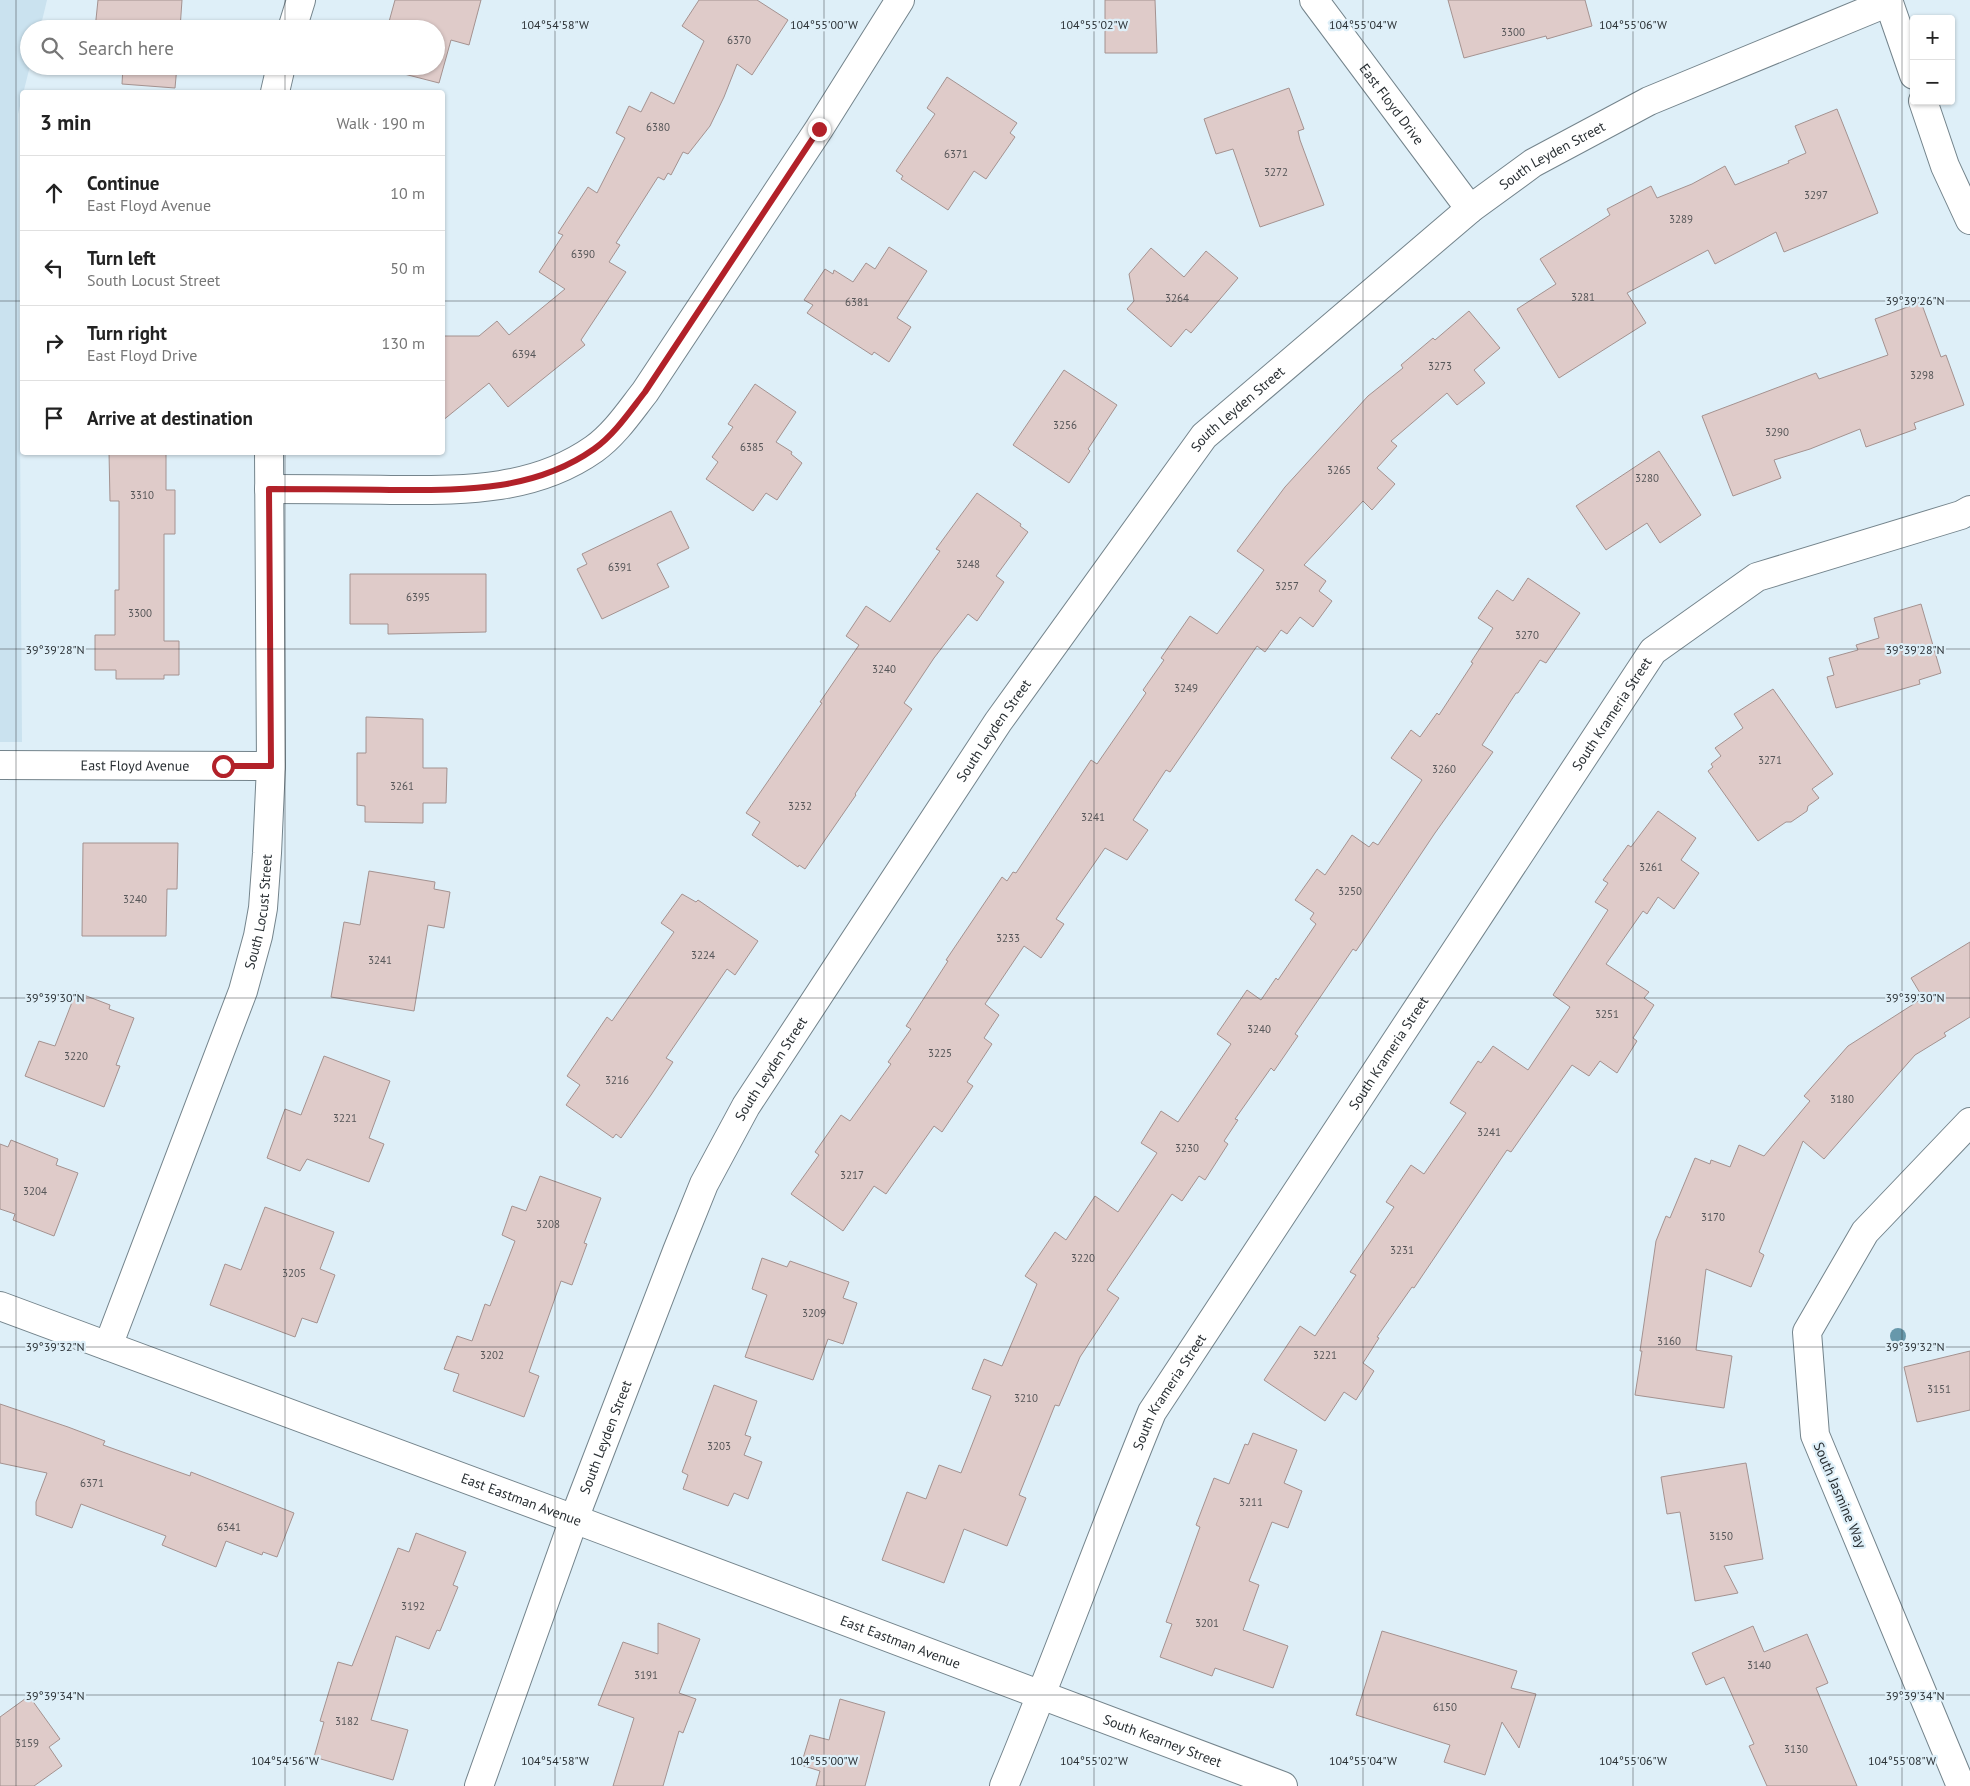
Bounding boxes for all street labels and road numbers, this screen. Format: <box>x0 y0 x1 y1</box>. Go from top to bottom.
street label: East Floyd Drive <box>1356 60 1428 148</box>
street label: South Leyden Street <box>1495 117 1608 194</box>
street label: South Leyden Street <box>1187 362 1288 455</box>
street label: South Krameria Street <box>1568 654 1656 774</box>
street label: South Leyden Street <box>952 676 1035 785</box>
street label: East Floyd Avenue <box>81 756 189 775</box>
street label: South Locust Street <box>240 853 276 971</box>
street label: South Krameria Street <box>1344 993 1432 1113</box>
street label: South Leyden Street <box>731 1013 811 1124</box>
street label: South Krameria Street <box>1128 1330 1210 1453</box>
street label: South Leyden Street <box>575 1378 636 1497</box>
street label: South Jasmine Way <box>1810 1439 1871 1551</box>
street label: East Eastman Avenue <box>459 1469 584 1530</box>
street label: East Eastman Avenue <box>838 1611 963 1673</box>
street label: South Kearney Street <box>1101 1710 1225 1771</box>

